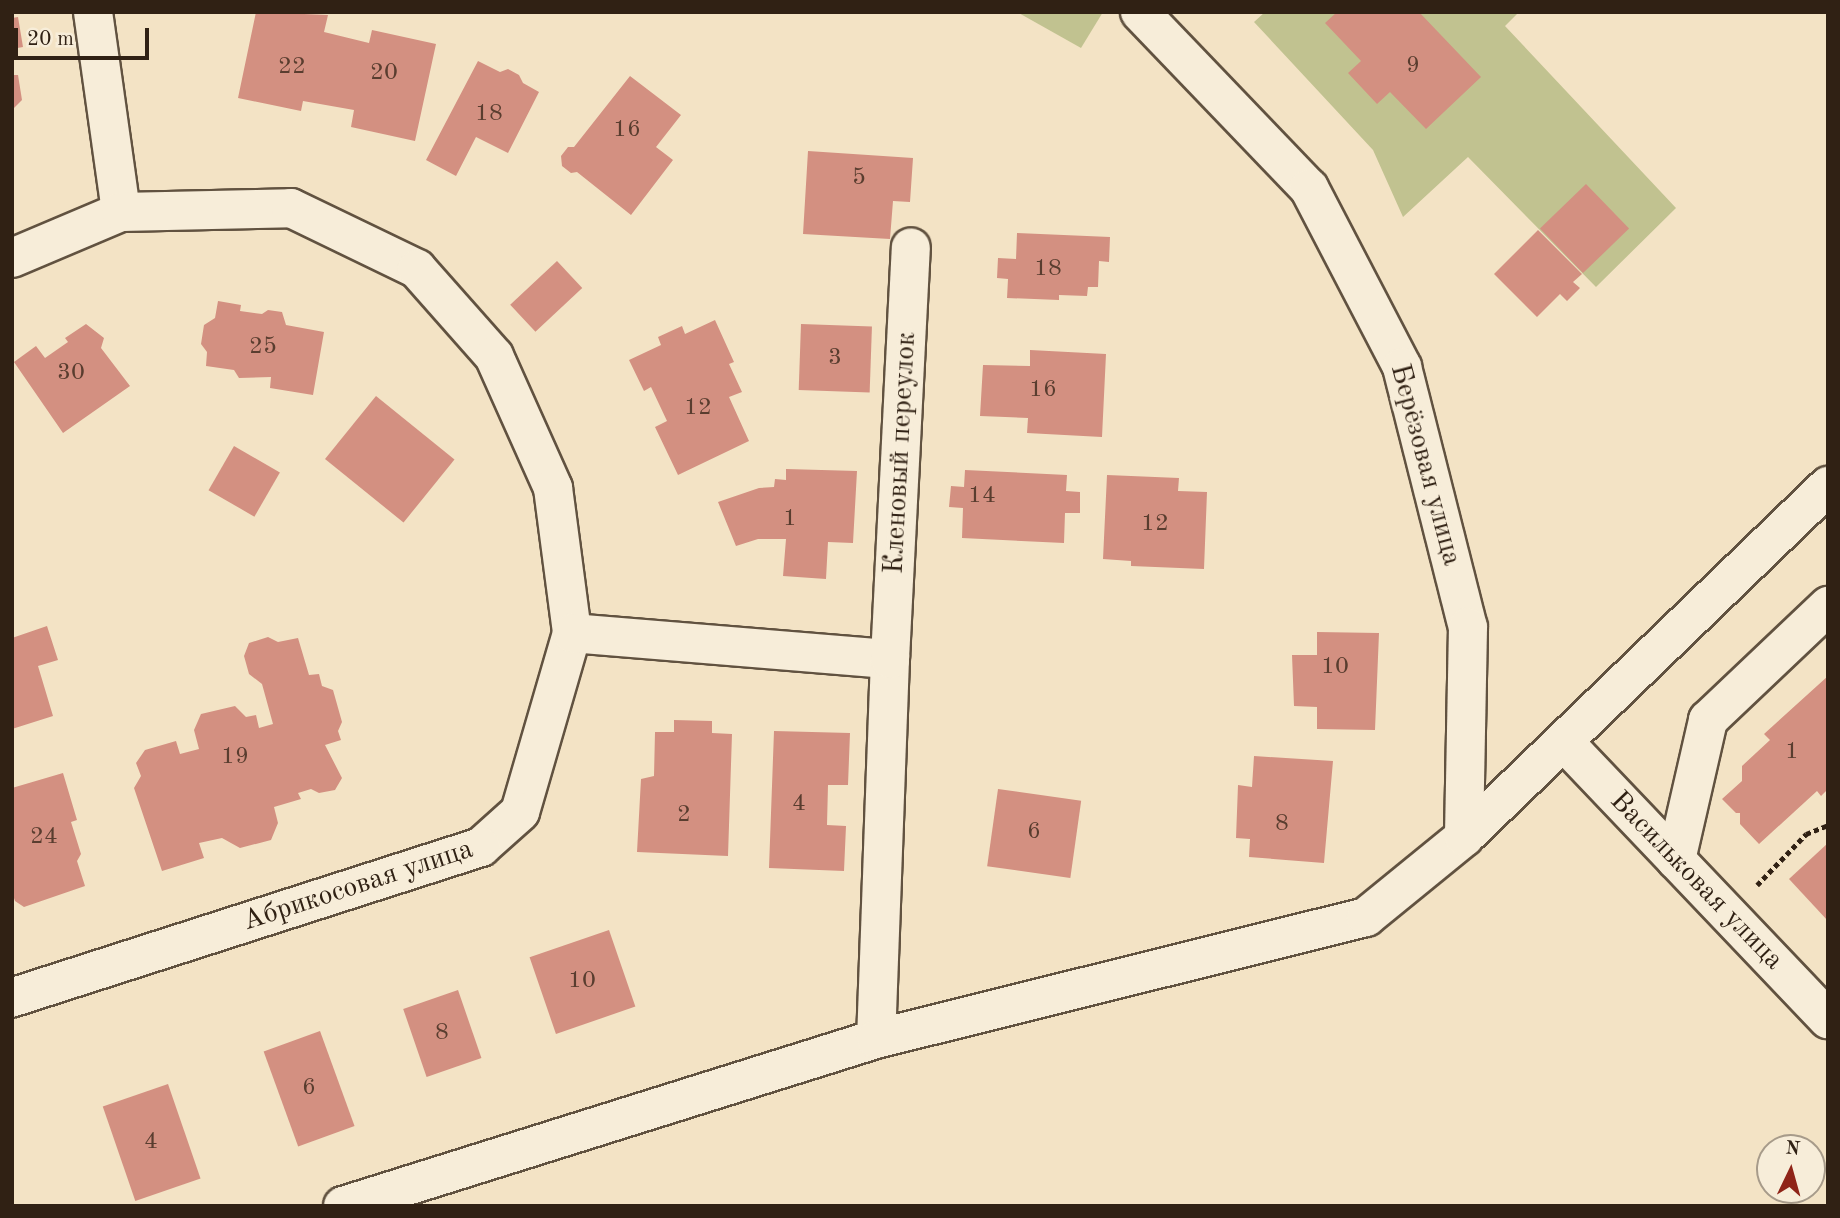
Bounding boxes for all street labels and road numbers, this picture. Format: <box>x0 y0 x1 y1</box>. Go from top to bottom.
street label: Кленовый переулок <box>878 331 924 575</box>
street label: Берёзовая улица <box>1382 360 1468 570</box>
street label: Васильковая улица <box>1602 785 1790 977</box>
street label: Абрикосовая улица <box>239 833 477 939</box>

